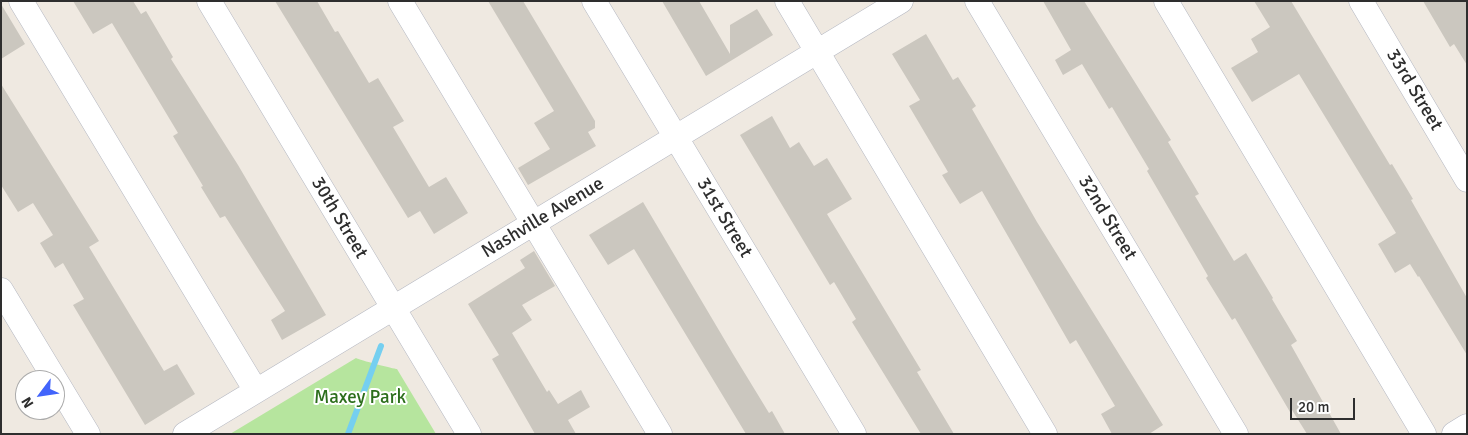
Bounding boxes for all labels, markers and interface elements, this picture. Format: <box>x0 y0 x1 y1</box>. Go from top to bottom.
street label: 33rd Street <box>1381 45 1447 135</box>
street label: 32nd Street <box>1073 172 1141 264</box>
street label: 30th Street <box>306 173 372 263</box>
street label: Nashville Avenue <box>478 173 608 263</box>
street label: 31st Street <box>691 174 757 262</box>
north arrow <box>15 370 65 420</box>
park label: Maxey Park <box>314 387 406 409</box>
scale bar <box>1293 388 1358 420</box>
text: N <box>18 394 37 411</box>
text: 20 m <box>1298 398 1329 416</box>

